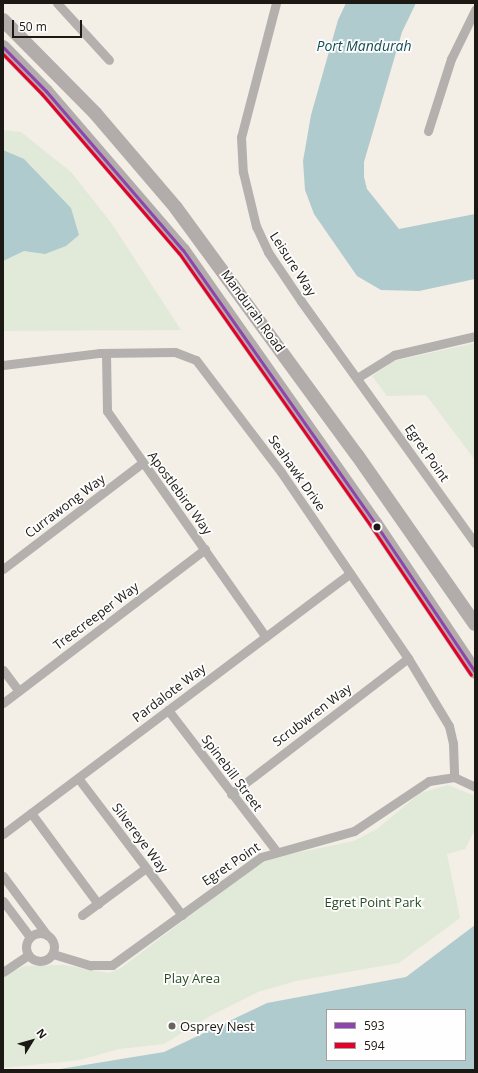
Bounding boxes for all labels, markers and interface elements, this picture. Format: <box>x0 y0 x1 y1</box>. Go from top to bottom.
scale bar <box>14 12 84 38</box>
text: 50 m <box>19 18 47 35</box>
water label: Port Mandurah <box>317 38 411 54</box>
street label: Leisure Way <box>267 229 319 299</box>
street label: Mandurah Road <box>218 267 288 355</box>
street label: Egret Point <box>402 421 452 485</box>
street label: Seahawk Drive <box>265 432 329 514</box>
street label: Apostlebird Way <box>145 448 215 538</box>
street label: Currawong Way <box>22 471 108 541</box>
unlabelled marker <box>372 522 382 532</box>
street label: Treecreeper Way <box>50 579 142 653</box>
street label: Pardalote Way <box>129 660 209 726</box>
street label: Scrubwren Way <box>270 680 354 750</box>
street label: Spinebill Street <box>198 732 266 814</box>
street label: Silvereye Way <box>109 800 171 876</box>
street label: Egret Point <box>199 839 263 889</box>
park label: Egret Point Park <box>325 894 421 910</box>
park label: Play Area <box>164 970 220 986</box>
legend <box>326 1009 466 1061</box>
text: 593 <box>364 1017 385 1034</box>
place label: Osprey Nest <box>180 1018 255 1034</box>
north arrow <box>12 1021 52 1061</box>
marker: Osprey Nest <box>167 1021 177 1031</box>
text: N <box>33 1025 51 1042</box>
text: 594 <box>364 1037 385 1054</box>

